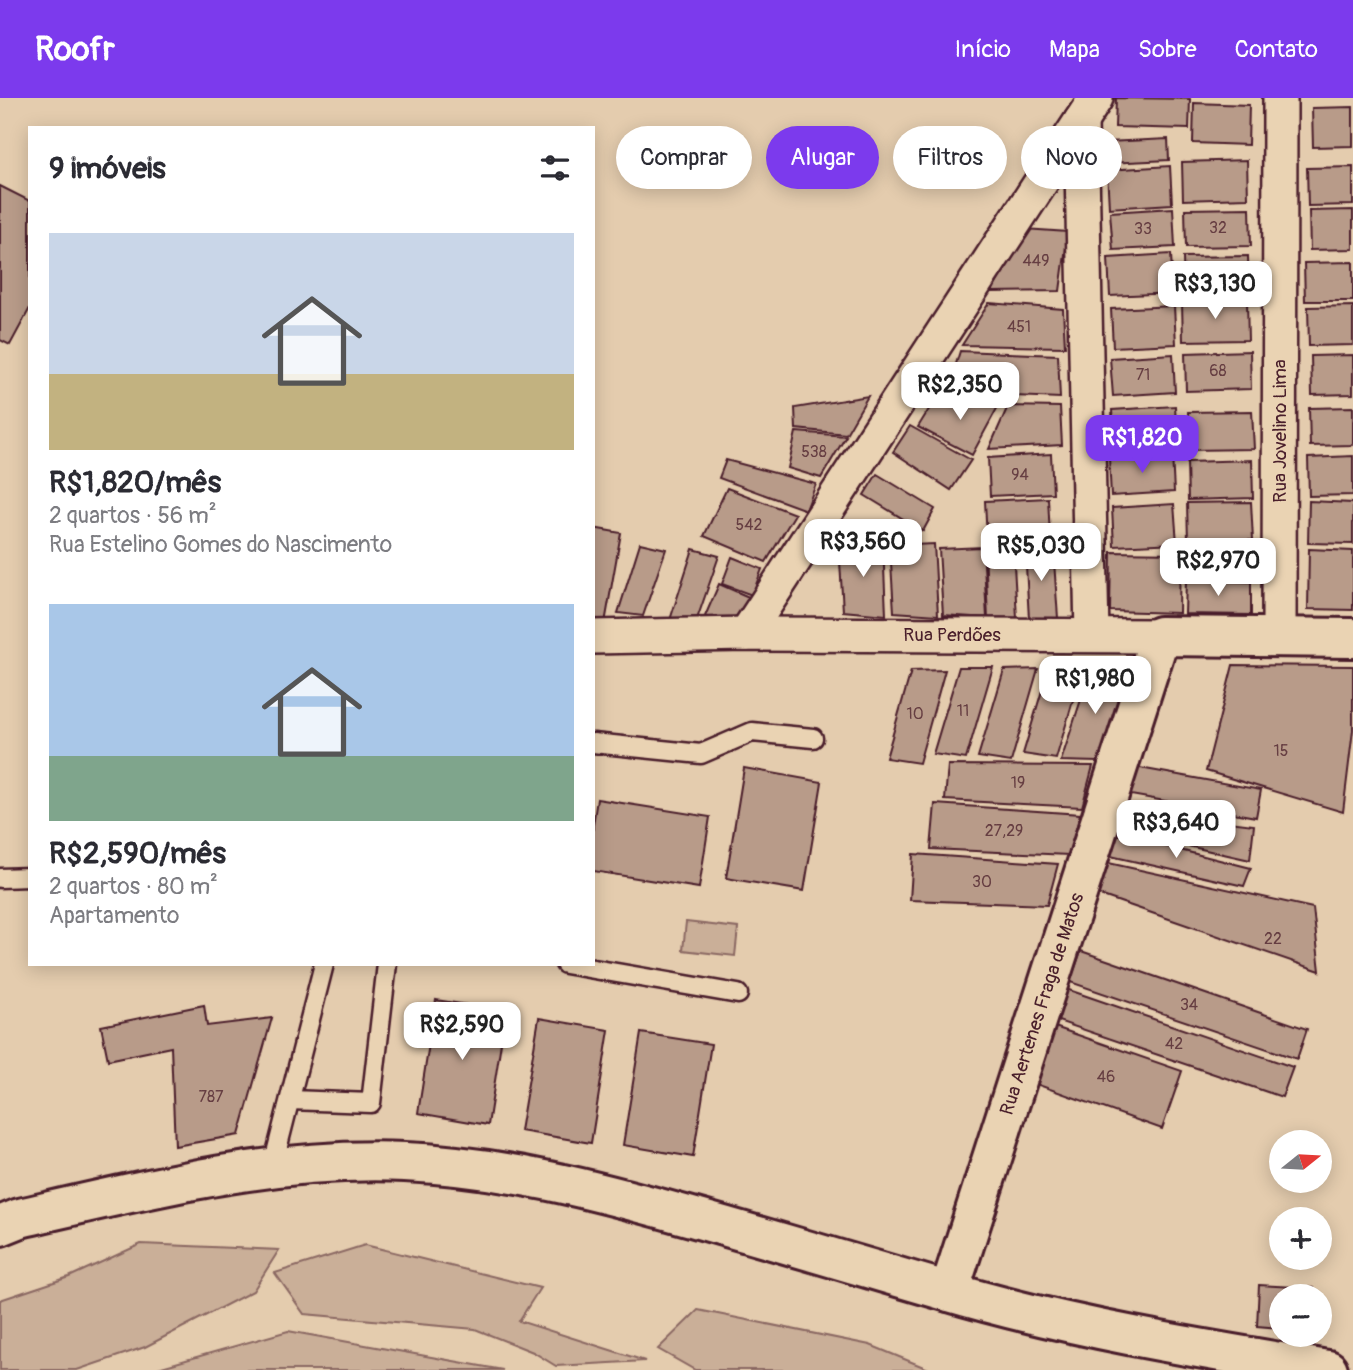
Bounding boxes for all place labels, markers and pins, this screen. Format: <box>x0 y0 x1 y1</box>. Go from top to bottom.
pin: R$3,130 <box>1150 262 1280 321</box>
pin: R$2,350 <box>895 362 1025 422</box>
pin: R$1,820 <box>1077 416 1207 475</box>
pin: R$3,560 <box>798 519 928 579</box>
pin: R$5,030 <box>976 524 1106 583</box>
pin: R$2,970 <box>1153 538 1283 598</box>
pin: R$1,980 <box>1030 656 1160 716</box>
pin: R$3,640 <box>1111 800 1241 860</box>
pin: R$2,590 <box>397 1002 527 1062</box>

